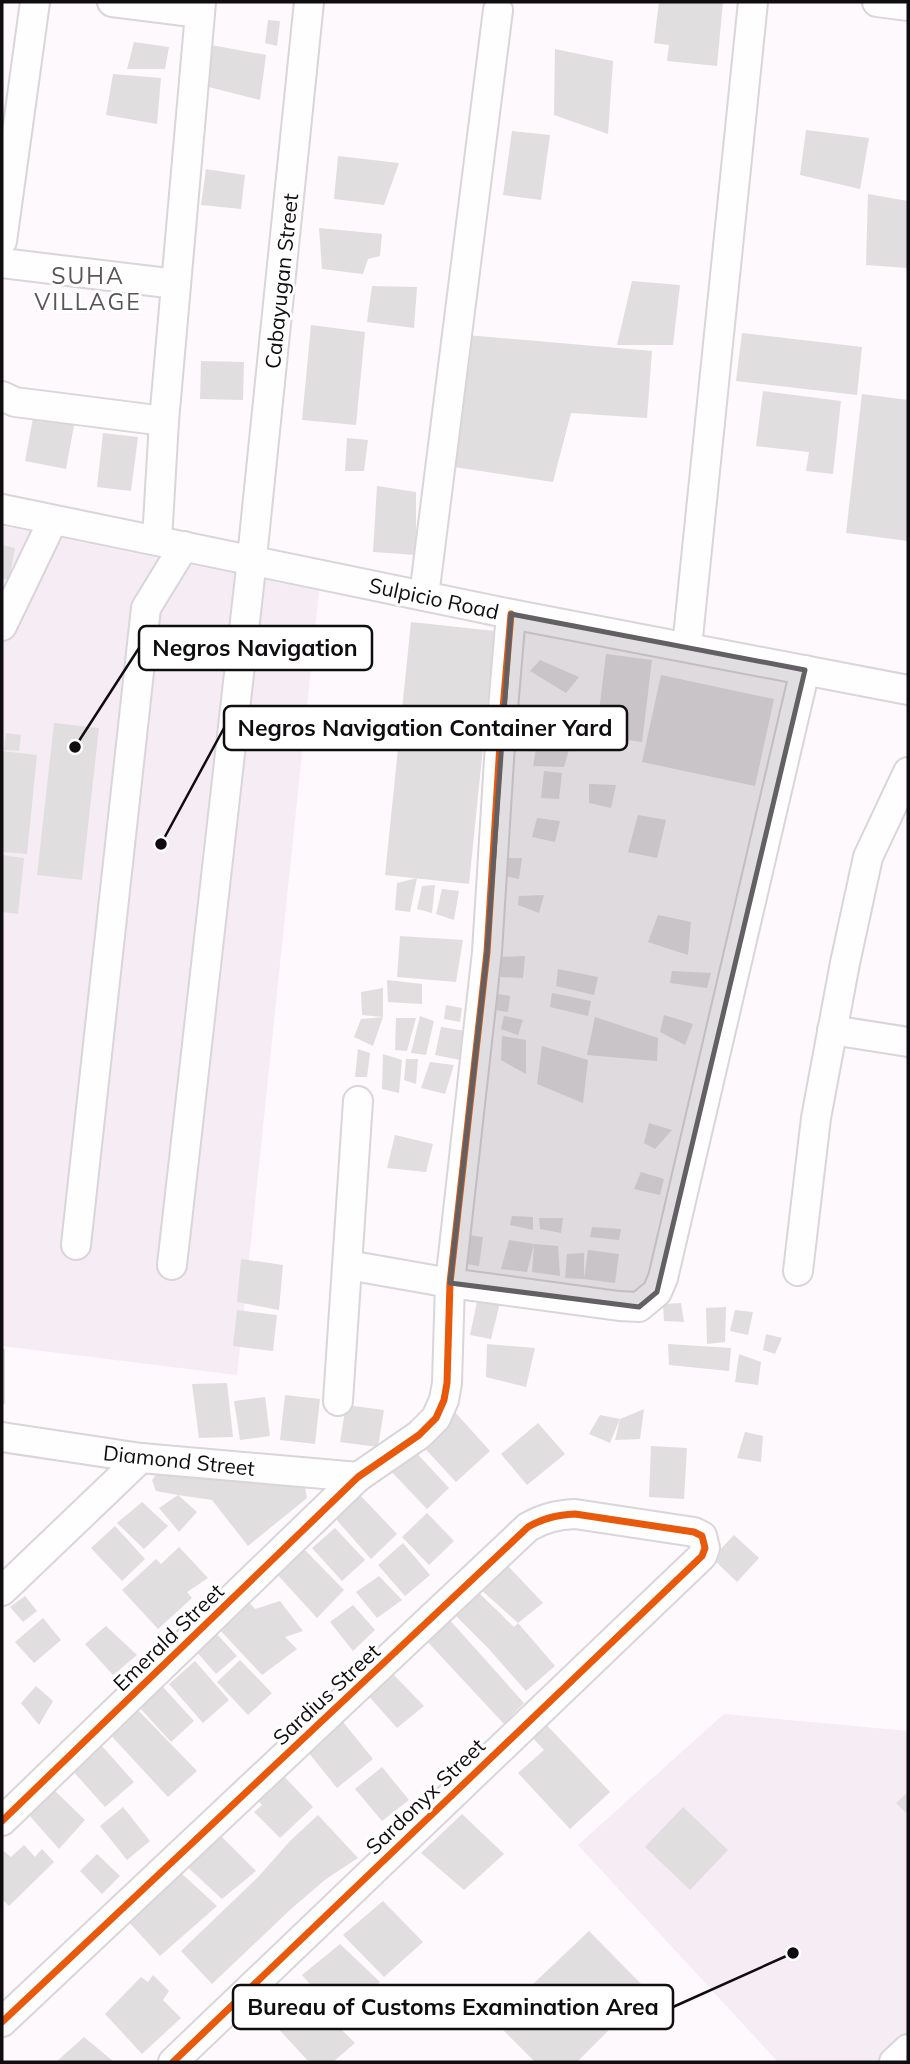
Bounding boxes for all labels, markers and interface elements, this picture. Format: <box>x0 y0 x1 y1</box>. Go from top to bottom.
street label: Cabayugan Street <box>259 192 303 370</box>
district label: SUHA VILLAGE <box>34 261 142 316</box>
street label: Sulpicio Road <box>367 572 501 624</box>
callout: Negros Navigation <box>139 626 372 670</box>
text: Negros Navigation <box>152 633 358 662</box>
callout: Negros Navigation Container Yard <box>224 706 627 750</box>
text: Negros Navigation Container Yard <box>238 713 612 742</box>
street label: Diamond Street <box>102 1439 256 1481</box>
street label: Emerald Street <box>107 1578 229 1696</box>
street label: Sardius Street <box>267 1638 385 1750</box>
street label: Sardonyx Street <box>360 1733 490 1859</box>
callout: Bureau of Customs Examination Area <box>233 1985 673 2029</box>
text: Bureau of Customs Examination Area <box>247 1992 659 2021</box>

